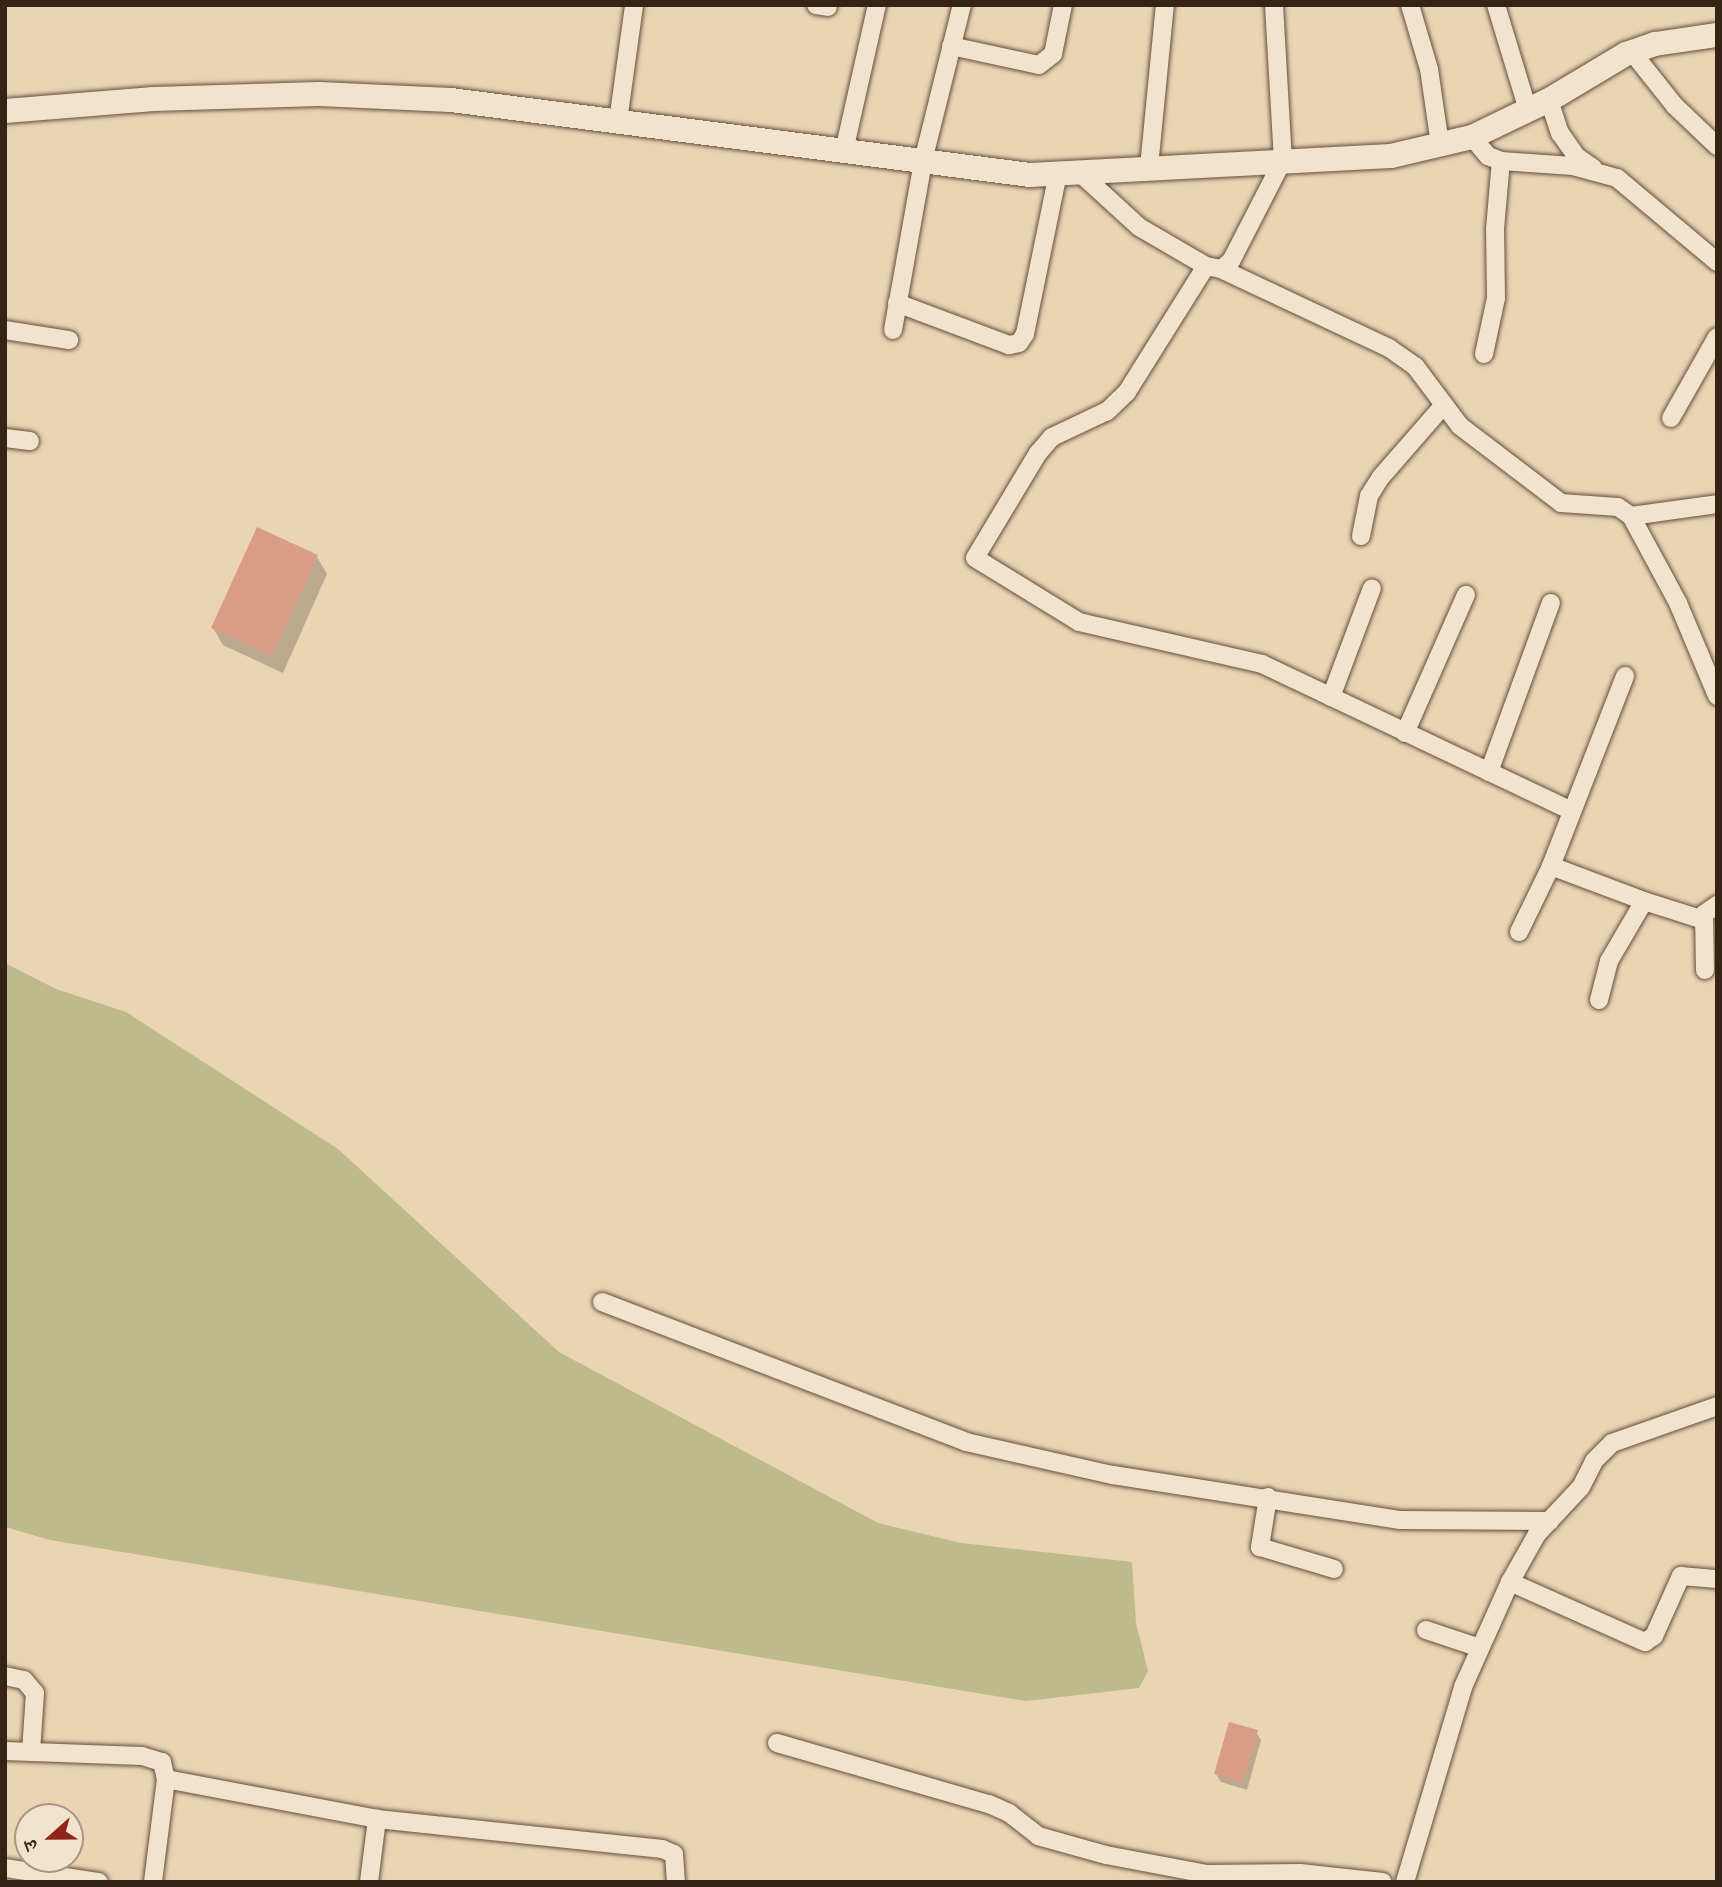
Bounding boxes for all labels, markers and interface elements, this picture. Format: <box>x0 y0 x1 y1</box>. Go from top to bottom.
north arrow <box>14 1803 84 1873</box>
text: उ <box>17 1836 44 1854</box>

